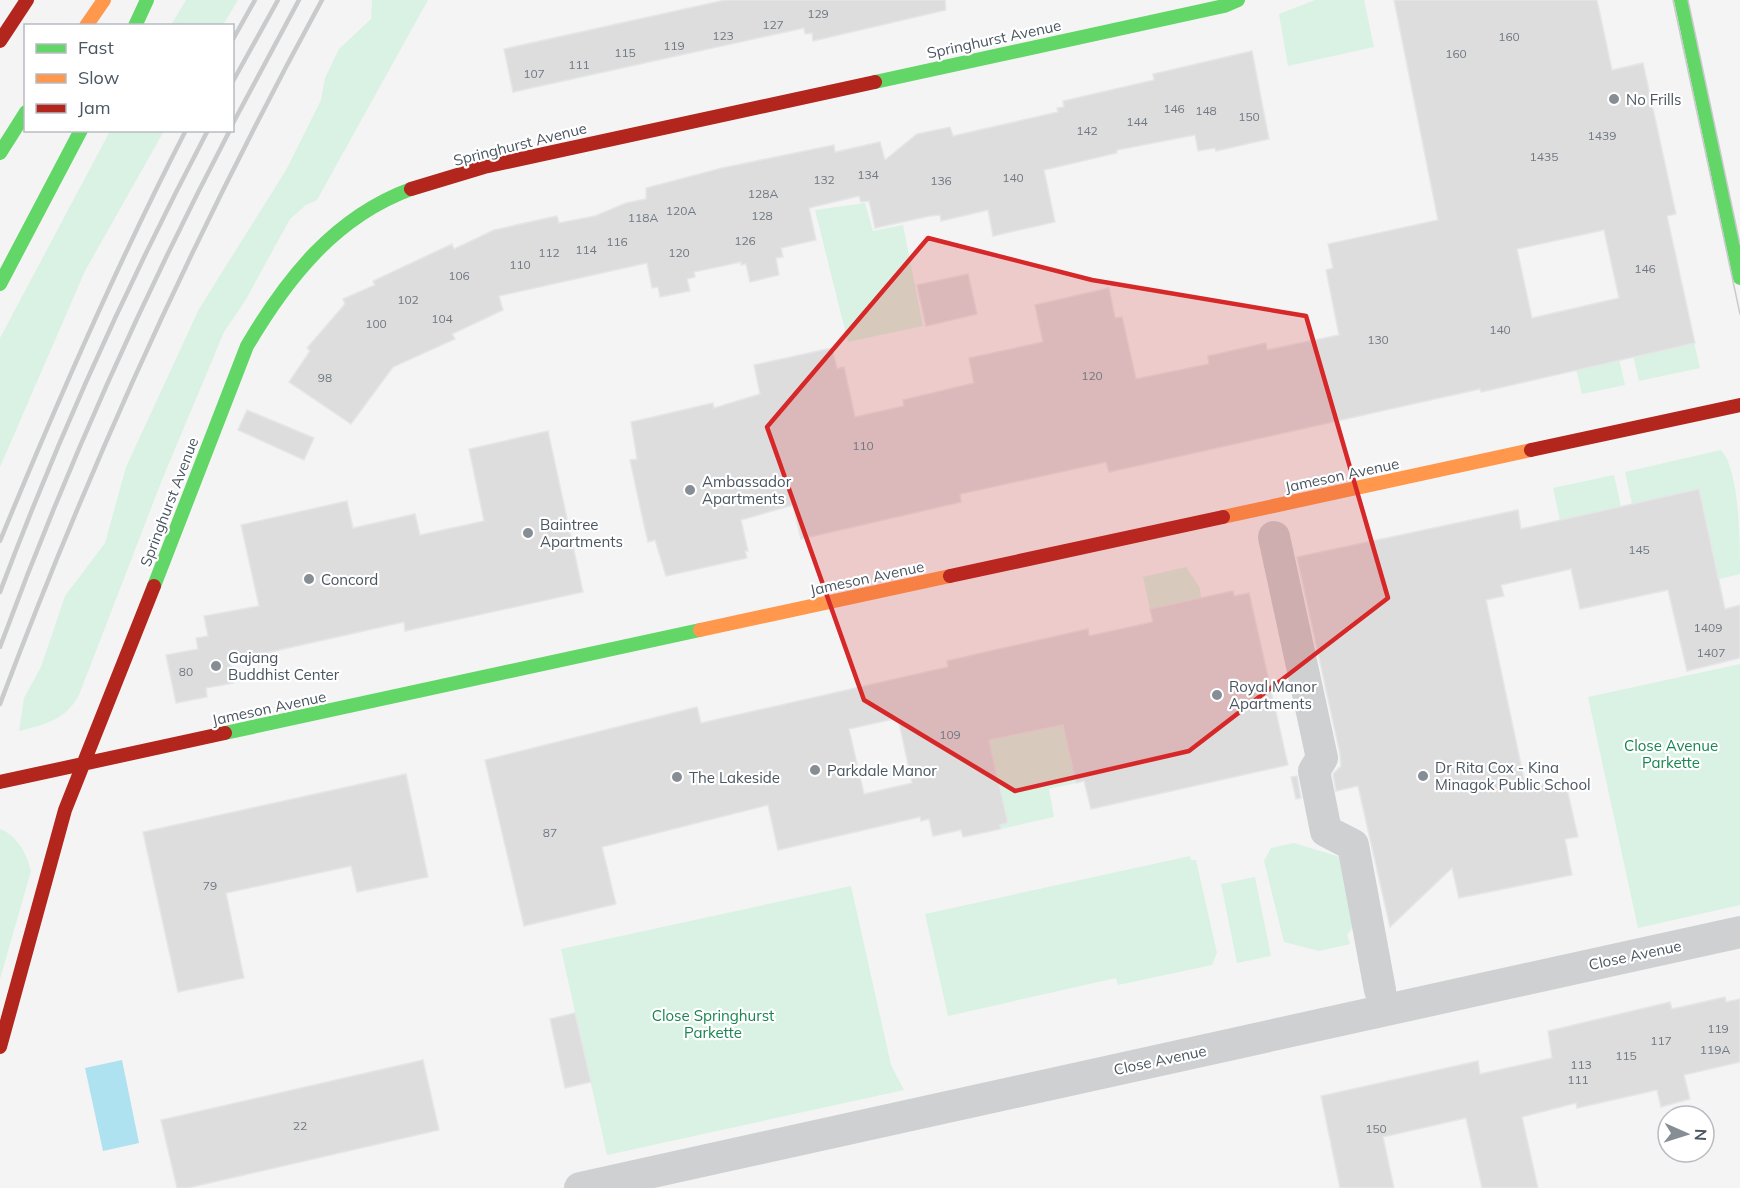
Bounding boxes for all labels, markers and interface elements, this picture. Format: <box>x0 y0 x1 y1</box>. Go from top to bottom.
house number: 129 <box>807 6 829 21</box>
street label: Springhurst Avenue <box>925 15 1063 63</box>
house number: 127 <box>762 17 784 32</box>
legend <box>24 24 234 132</box>
house number: 123 <box>712 28 734 43</box>
house number: 160 <box>1498 29 1520 44</box>
text: Fast <box>78 36 114 59</box>
house number: 119 <box>663 38 685 53</box>
house number: 115 <box>614 45 636 60</box>
house number: 160 <box>1445 46 1467 61</box>
house number: 111 <box>568 57 590 72</box>
text: Slow <box>78 66 120 89</box>
house number: 107 <box>523 66 545 81</box>
place label: No Frills <box>1626 90 1682 109</box>
marker: No Frills <box>1607 92 1621 106</box>
text: Jam <box>78 96 111 119</box>
house number: 146 <box>1163 101 1185 116</box>
house number: 148 <box>1195 103 1217 118</box>
house number: 150 <box>1238 109 1260 124</box>
house number: 144 <box>1126 114 1148 129</box>
street label: Springhurst Avenue <box>451 118 589 170</box>
house number: 142 <box>1076 123 1098 138</box>
house number: 1439 <box>1588 128 1616 143</box>
house number: 1435 <box>1530 149 1558 164</box>
house number: 134 <box>857 167 879 182</box>
house number: 140 <box>1002 170 1024 185</box>
house number: 132 <box>813 172 835 187</box>
house number: 136 <box>930 173 952 188</box>
house number: 128A <box>748 186 778 201</box>
house number: 120A <box>666 203 696 218</box>
house number: 128 <box>751 208 773 223</box>
house number: 118A <box>628 210 658 225</box>
house number: 126 <box>734 233 756 248</box>
house number: 116 <box>606 234 628 249</box>
house number: 114 <box>575 242 597 257</box>
house number: 112 <box>538 245 560 260</box>
house number: 120 <box>668 245 690 260</box>
house number: 110 <box>509 257 531 272</box>
house number: 146 <box>1634 261 1656 276</box>
house number: 106 <box>448 268 470 283</box>
house number: 102 <box>397 292 419 307</box>
house number: 104 <box>431 311 453 326</box>
house number: 100 <box>365 316 387 331</box>
house number: 140 <box>1489 322 1511 337</box>
house number: 130 <box>1367 332 1389 347</box>
house number: 120 <box>1081 368 1103 383</box>
house number: 98 <box>318 370 332 385</box>
street label: Springhurst Avenue <box>136 435 202 569</box>
house number: 110 <box>852 438 874 453</box>
street label: Jameson Avenue <box>1283 454 1401 496</box>
place label: Ambassador Apartments <box>702 472 792 508</box>
marker: Ambassador Apartments <box>683 483 697 497</box>
place label: Baintree Apartments <box>540 515 623 551</box>
marker: Baintree Apartments <box>521 526 535 540</box>
house number: 145 <box>1628 542 1650 557</box>
street label: Jameson Avenue <box>808 557 926 599</box>
place label: Concord <box>321 570 378 589</box>
marker: Concord <box>302 572 316 586</box>
house number: 1409 <box>1694 620 1722 635</box>
house number: 1407 <box>1697 645 1725 660</box>
place label: Gajang Buddhist Center <box>228 648 340 684</box>
marker: Gajang Buddhist Center <box>209 659 223 673</box>
house number: 80 <box>179 664 193 679</box>
place label: Royal Manor Apartments <box>1229 677 1317 713</box>
street label: Jameson Avenue <box>210 687 328 729</box>
marker: Royal Manor Apartments <box>1210 688 1224 702</box>
house number: 109 <box>939 727 961 742</box>
park label: Close Avenue Parkette <box>1624 736 1718 772</box>
place label: Dr Rita Cox - Kina Minagok Public School <box>1435 758 1591 794</box>
place label: Parkdale Manor <box>827 761 937 780</box>
marker: Parkdale Manor <box>808 763 822 777</box>
place label: The Lakeside <box>689 768 780 787</box>
marker: Dr Rita Cox - Kina Minagok Public School <box>1416 769 1430 783</box>
marker: The Lakeside <box>670 770 684 784</box>
house number: 87 <box>543 825 557 840</box>
house number: 79 <box>203 878 217 893</box>
street label: Close Avenue <box>1587 936 1683 974</box>
park label: Close Springhurst Parkette <box>652 1006 774 1042</box>
house number: 119 <box>1707 1021 1729 1036</box>
house number: 117 <box>1650 1033 1672 1048</box>
street label: Close Avenue <box>1112 1041 1208 1079</box>
house number: 119A <box>1700 1042 1730 1057</box>
house number: 115 <box>1615 1048 1637 1063</box>
house number: 113 <box>1570 1057 1592 1072</box>
house number: 111 <box>1567 1072 1589 1087</box>
north arrow <box>1656 1104 1716 1164</box>
house number: 22 <box>293 1118 307 1133</box>
house number: 150 <box>1365 1121 1387 1136</box>
text: N <box>1691 1128 1711 1141</box>

